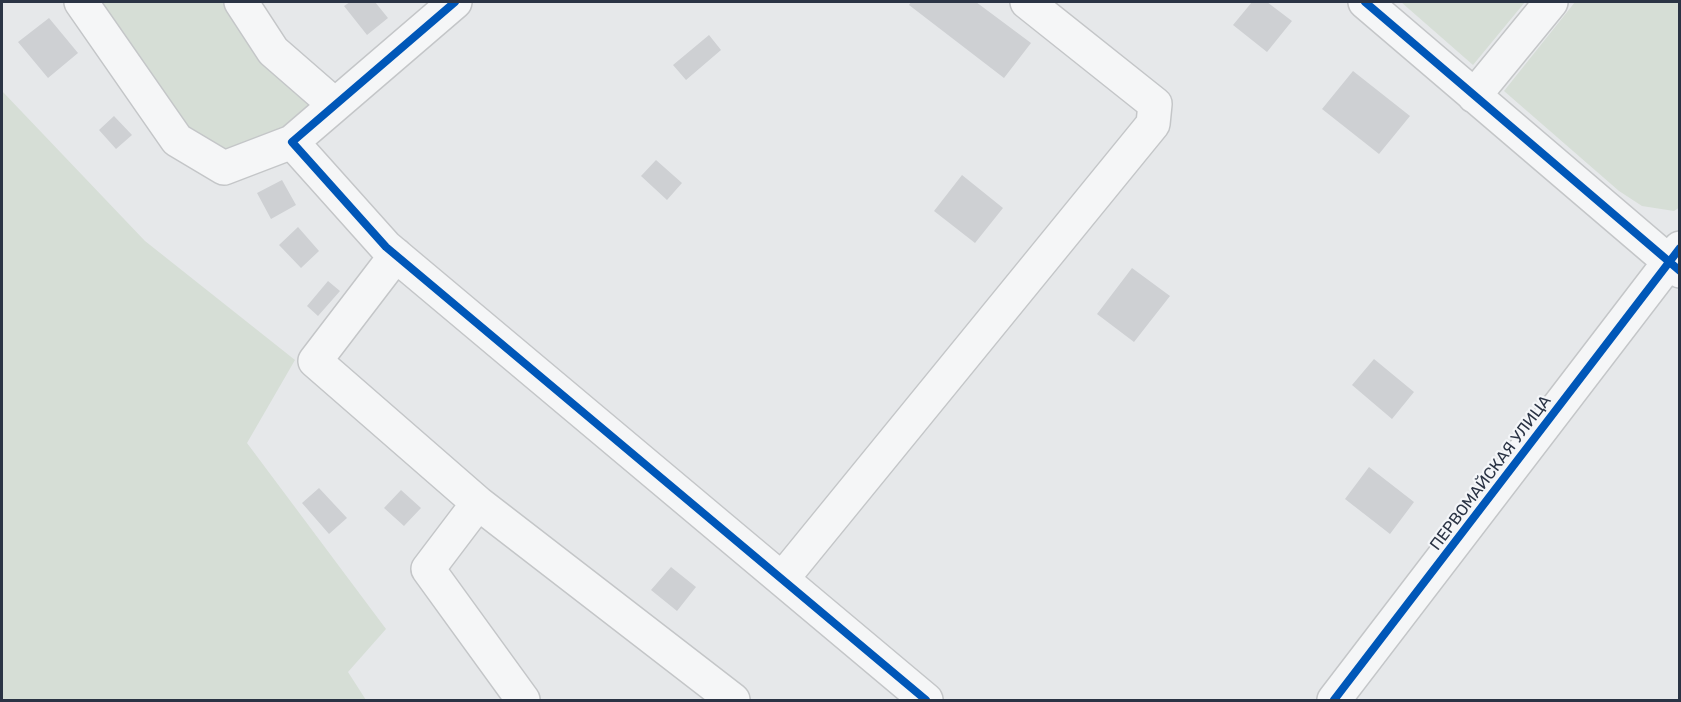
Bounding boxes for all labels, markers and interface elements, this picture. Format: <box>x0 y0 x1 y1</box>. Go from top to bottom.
street label: ПЕРВОМАЙСКАЯ УЛИЦА <box>1427 392 1555 554</box>

